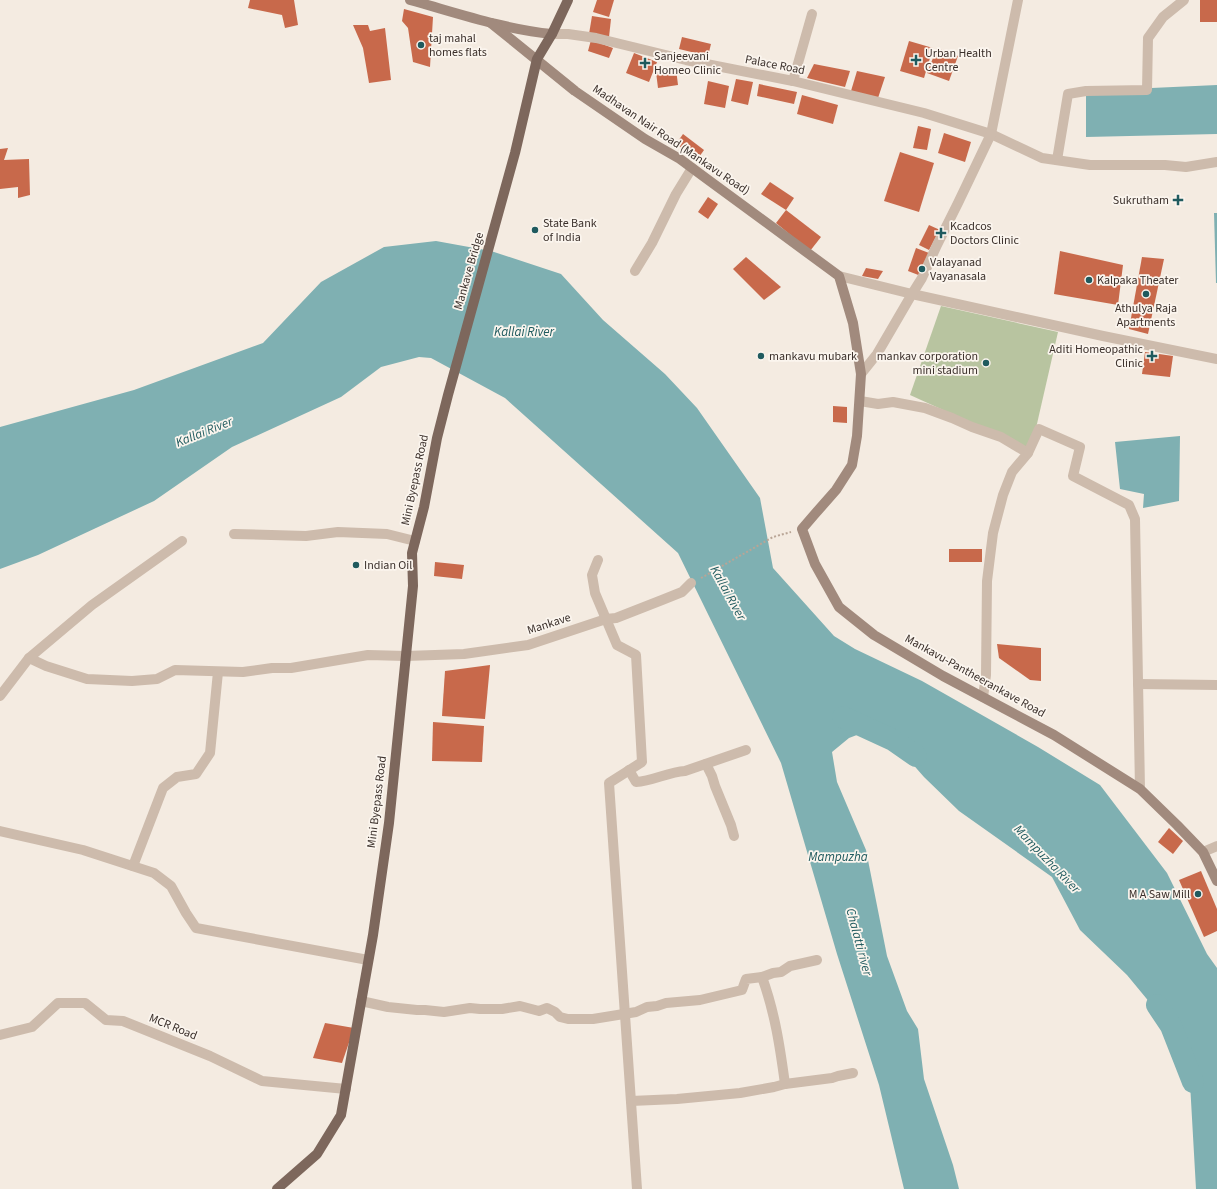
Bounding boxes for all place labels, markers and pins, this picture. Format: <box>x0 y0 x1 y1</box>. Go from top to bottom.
place label: taj mahal homes flats <box>429 30 487 61</box>
marker: taj mahal homes flats <box>416 40 426 50</box>
place label: Urban Health Centre <box>925 45 992 76</box>
place label: Sanjeevani Homeo Clinic <box>654 48 722 79</box>
marker: Urban Health Centre <box>910 54 922 66</box>
marker: Sanjeevani Homeo Clinic <box>639 57 651 69</box>
place label: Sukrutham <box>1113 192 1169 209</box>
marker: Sukrutham <box>1172 194 1184 206</box>
place label: State Bank of India <box>543 215 597 246</box>
place label: Kcadcos Doctors Clinic <box>950 218 1020 249</box>
marker: State Bank of India <box>530 225 540 235</box>
marker: Kcadcos Doctors Clinic <box>935 227 947 239</box>
place label: Valayanad Vayanasala <box>930 254 986 285</box>
marker: Valayanad Vayanasala <box>917 264 927 274</box>
place label: Kalpaka Theater <box>1097 272 1179 289</box>
marker: Kalpaka Theater <box>1084 275 1094 285</box>
marker: Athulya Raja Apartments <box>1141 289 1151 299</box>
place label: Athulya Raja Apartments <box>1115 300 1177 331</box>
place label: Aditi Homeopathic Clinic <box>1049 341 1144 372</box>
place label: mankavu mubark <box>769 348 857 365</box>
place label: mankav corporation mini stadium <box>877 348 978 379</box>
marker: Aditi Homeopathic Clinic <box>1146 350 1158 362</box>
marker: mankavu mubark <box>756 351 766 361</box>
marker: mankav corporation mini stadium <box>981 358 991 368</box>
place label: Indian Oil <box>364 557 412 574</box>
marker: Indian Oil <box>351 560 361 570</box>
place label: M A Saw Mill <box>1129 886 1190 903</box>
marker: M A Saw Mill <box>1193 889 1203 899</box>

